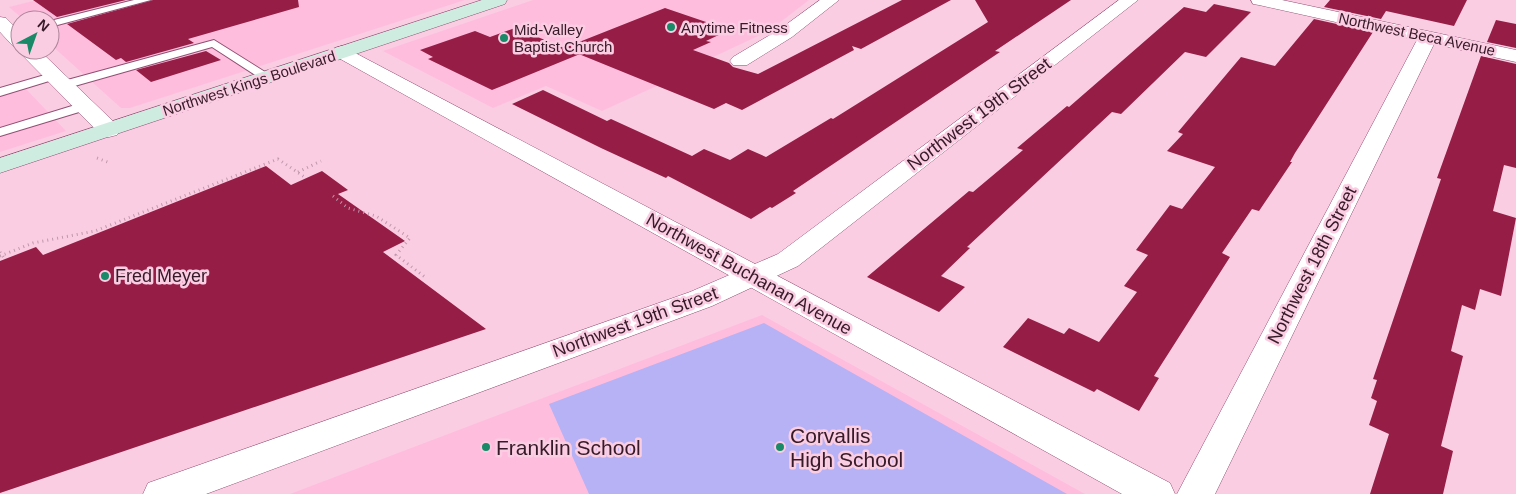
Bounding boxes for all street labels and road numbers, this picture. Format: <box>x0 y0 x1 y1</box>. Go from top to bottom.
street label: Northwest Beca Avenue <box>1337 9 1497 59</box>
street label: Northwest Kings Boulevard <box>160 47 338 119</box>
street label: Northwest 19th Street <box>903 54 1055 174</box>
street label: Northwest 18th Street <box>1264 183 1360 347</box>
street label: Northwest Buchanan Avenue <box>643 209 855 339</box>
street label: Northwest 19th Street <box>550 283 720 361</box>

